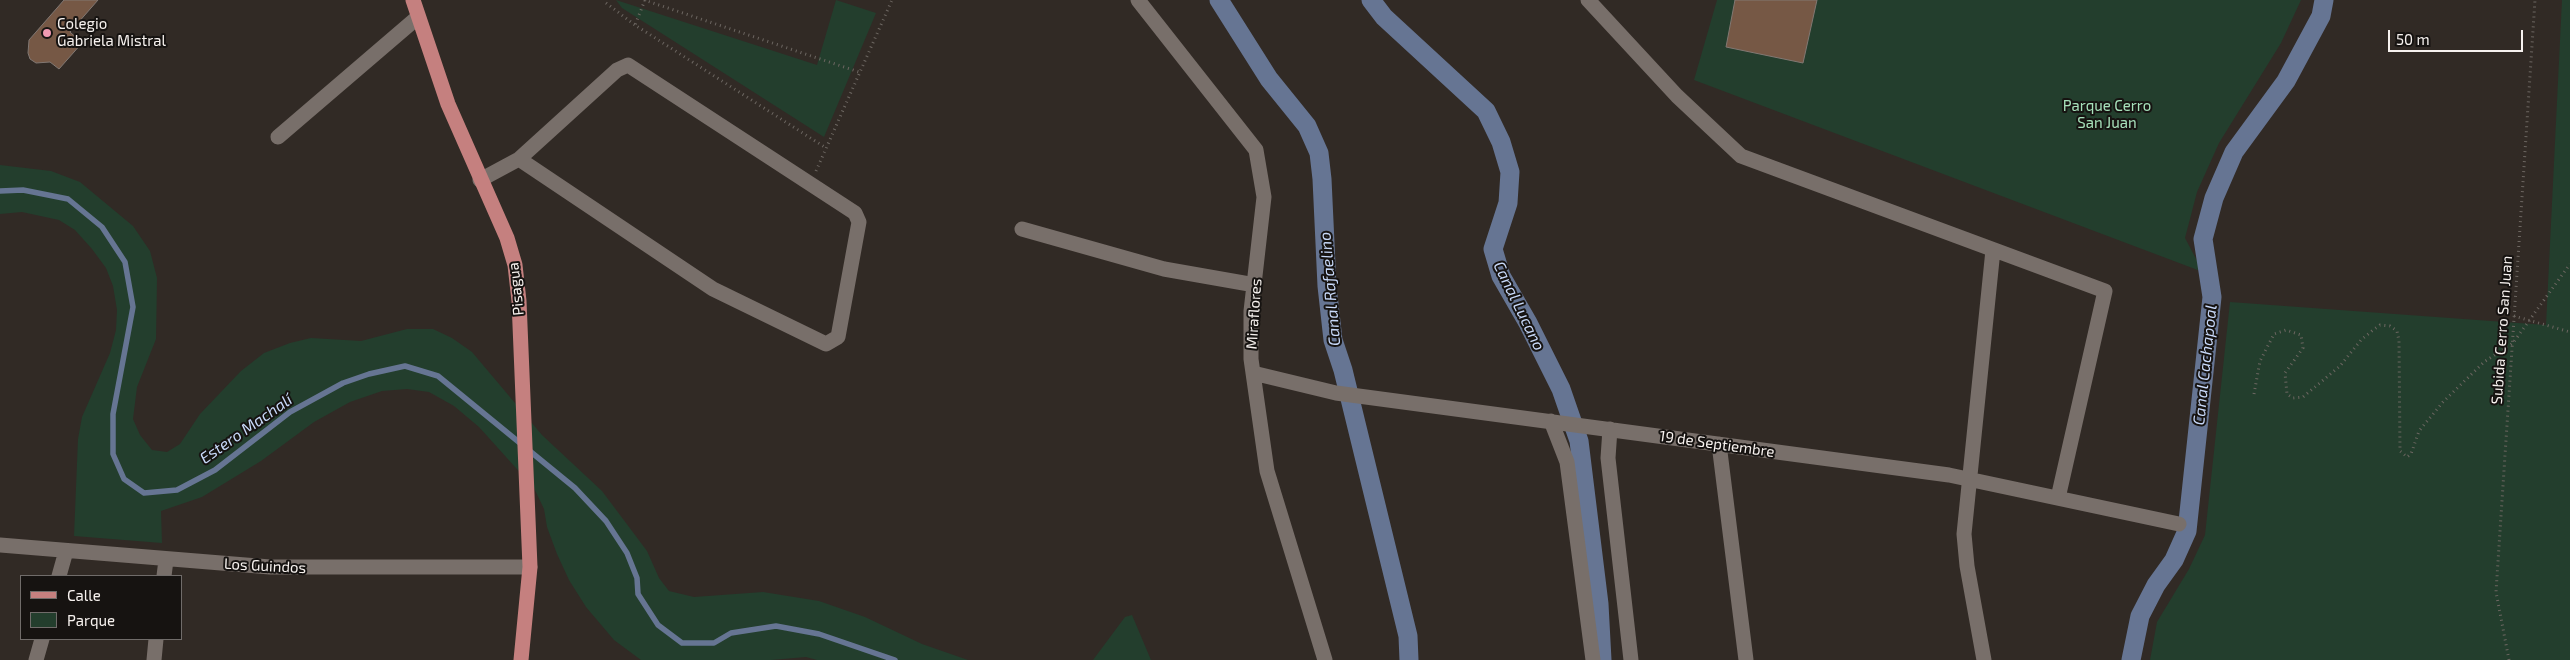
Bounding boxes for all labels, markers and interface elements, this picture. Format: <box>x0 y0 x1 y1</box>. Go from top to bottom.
place label: Colegio Gabriela Mistral <box>57 15 166 50</box>
scale bar <box>2390 20 2525 52</box>
marker: Colegio Gabriela Mistral <box>41 27 53 39</box>
text: 50 m <box>2396 30 2430 48</box>
park label: Parque Cerro San Juan <box>2063 97 2151 132</box>
water label: Canal Rafaelino <box>1315 231 1345 347</box>
street label: Subida Cerro San Juan <box>2488 255 2516 405</box>
water label: Canal Lucano <box>1489 258 1549 354</box>
street label: Pisagua <box>504 261 528 317</box>
street label: Miraflores <box>1243 278 1265 350</box>
water label: Canal Cachapoal <box>2189 304 2221 426</box>
water label: Estero Machalí <box>196 390 296 468</box>
street label: 19 de Septiembre <box>1658 427 1776 461</box>
street label: Los Guindos <box>223 555 307 577</box>
legend <box>20 575 182 640</box>
text: Calle <box>67 586 101 604</box>
text: Parque <box>67 611 115 629</box>

